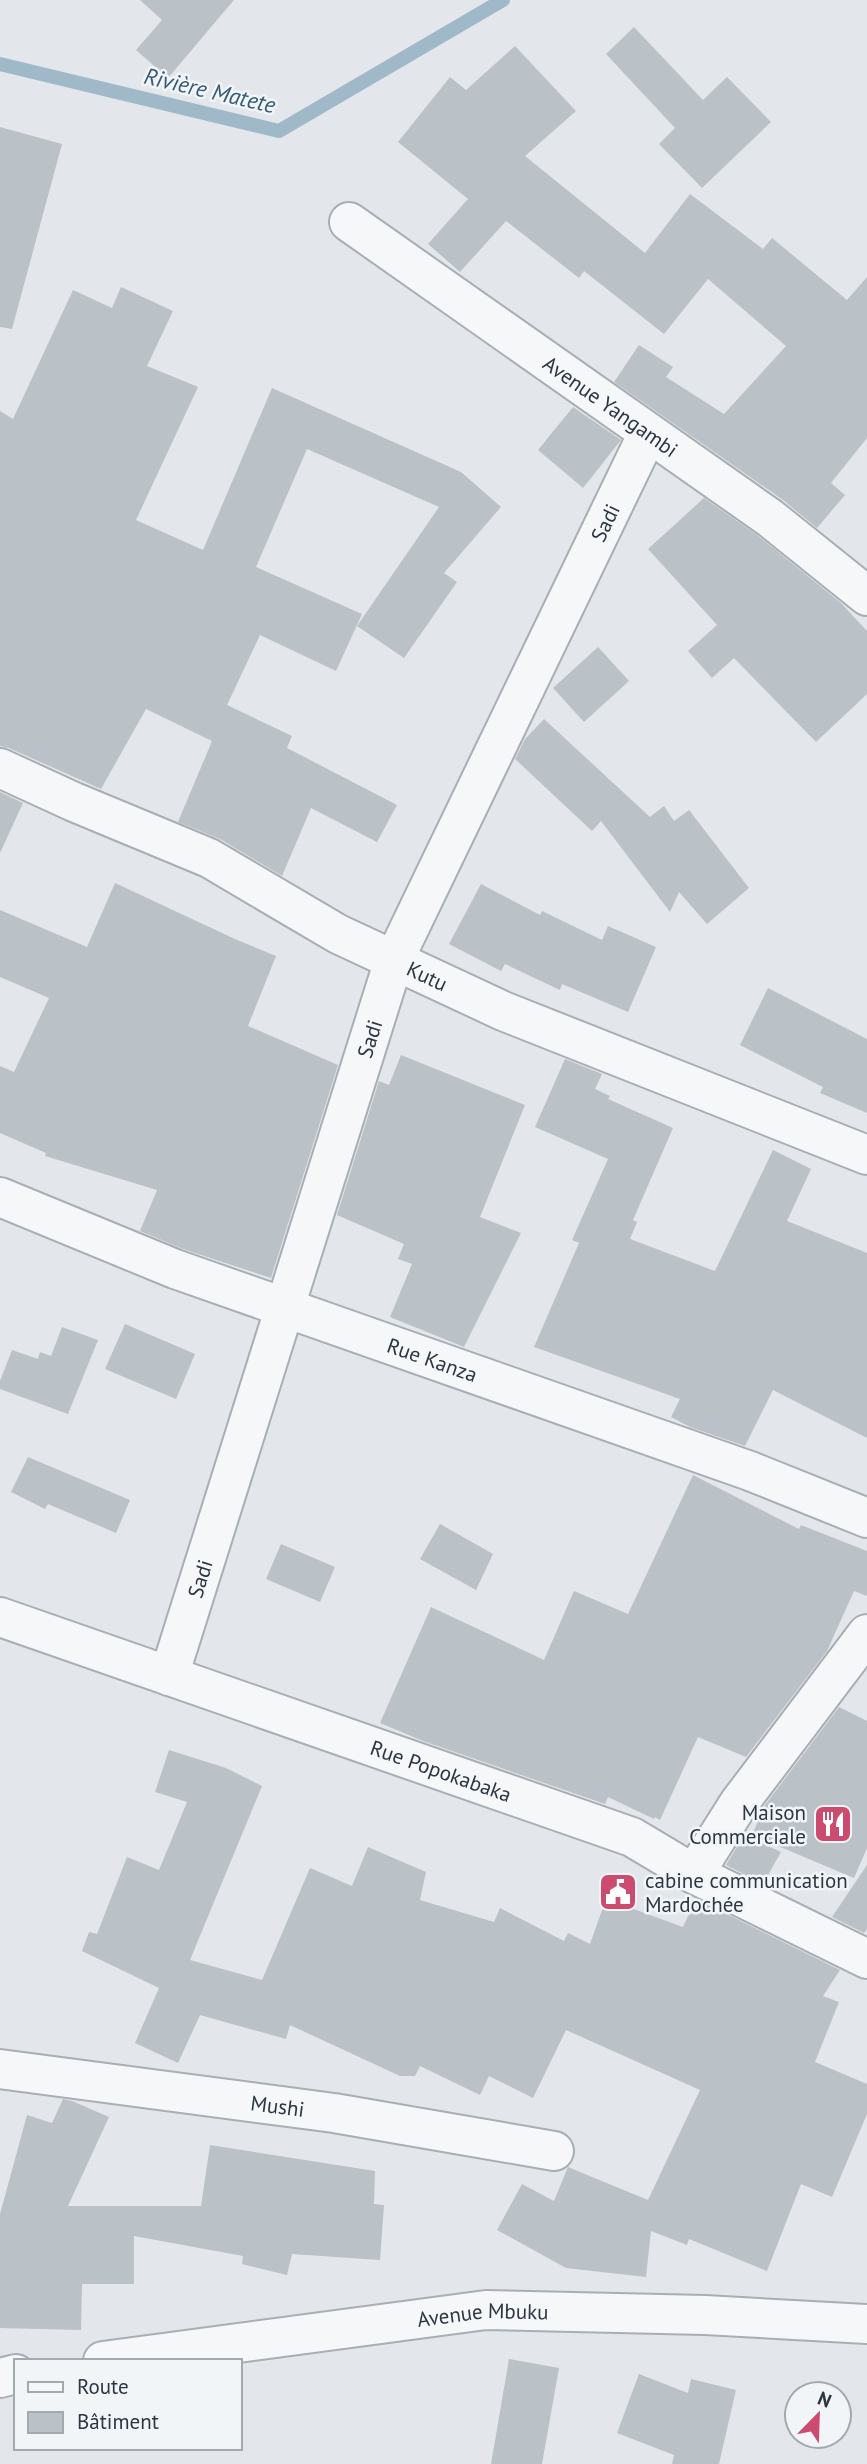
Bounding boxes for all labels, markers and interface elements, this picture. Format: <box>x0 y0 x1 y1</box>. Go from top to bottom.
water label: Rivière Matete <box>141 61 279 119</box>
street label: Avenue Yangambi <box>538 349 683 463</box>
street label: Sadi <box>584 499 625 546</box>
street label: Kutu <box>403 955 452 997</box>
street label: Sadi <box>351 1016 388 1061</box>
street label: Rue Kanza <box>384 1331 481 1388</box>
street label: Sadi <box>181 1556 218 1601</box>
street label: Rue Popokabaka <box>367 1734 515 1808</box>
place label: Maison Commerciale <box>689 1799 806 1850</box>
restaurant icon: Maison Commerciale <box>812 1803 854 1845</box>
place label: cabine communication Mardochée <box>645 1867 848 1918</box>
public building icon: cabine communication Mardochée <box>597 1871 639 1913</box>
street label: Mushi <box>249 2089 306 2122</box>
street label: Avenue Mbuku <box>415 2296 549 2333</box>
legend <box>14 2359 242 2450</box>
text: Route <box>77 2373 129 2400</box>
north arrow <box>783 2380 853 2450</box>
text: N <box>814 2386 835 2413</box>
text: Bâtiment <box>77 2408 159 2435</box>

